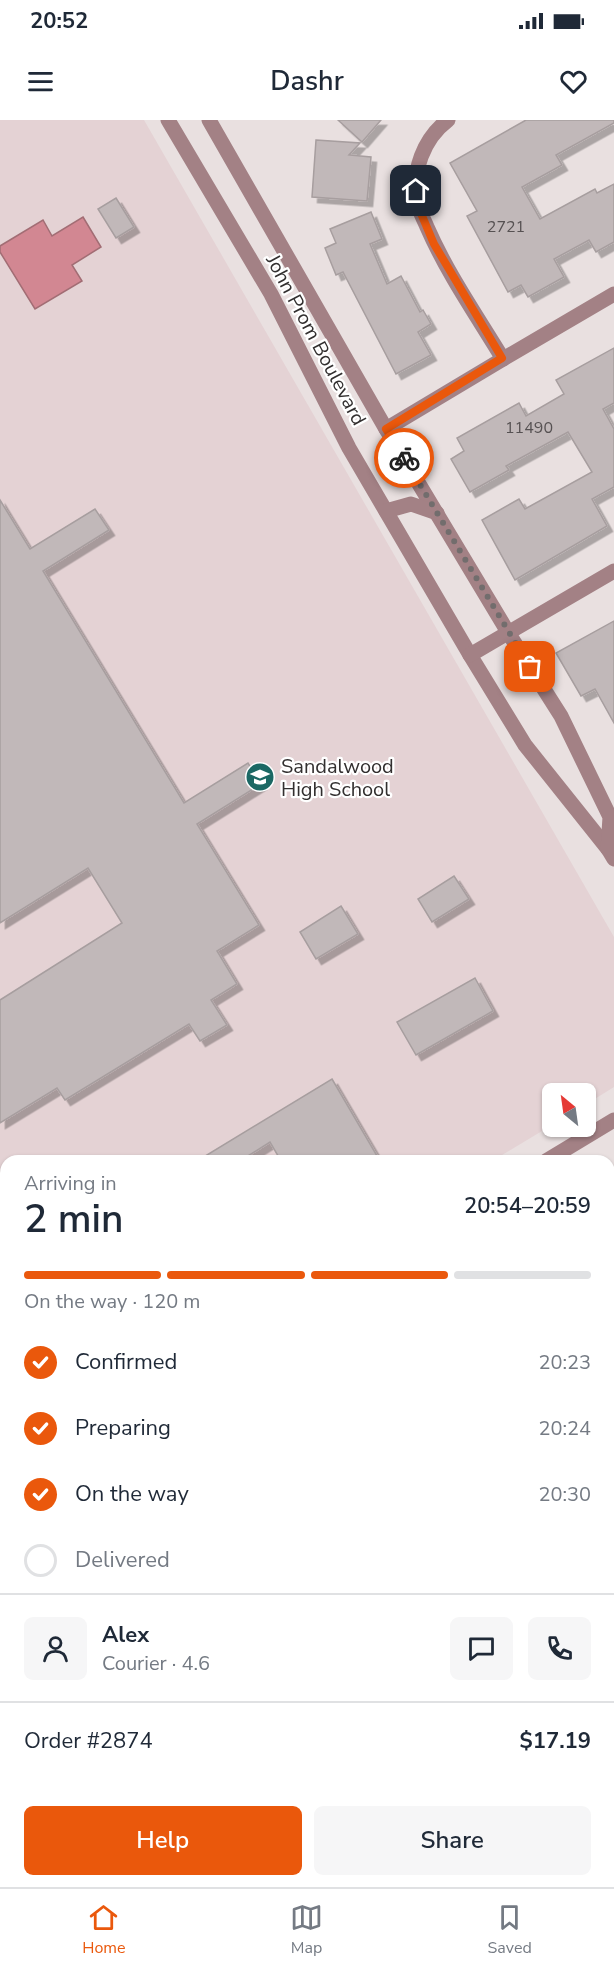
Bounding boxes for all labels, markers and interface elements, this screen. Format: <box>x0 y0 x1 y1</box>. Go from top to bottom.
text: 20:52 <box>30 6 88 36</box>
text: Dashr <box>270 63 344 100</box>
icon: menu <box>24 65 57 98</box>
icon: heart <box>557 65 590 98</box>
pin <box>390 165 441 216</box>
icon: home <box>399 174 432 207</box>
house number: 2721 <box>487 216 525 238</box>
street label: John Prom Boulevard <box>259 249 373 430</box>
house number: 11490 <box>505 417 553 439</box>
courier <box>374 428 434 488</box>
icon: bike <box>388 442 421 475</box>
pin <box>504 641 555 692</box>
icon: bag <box>513 650 546 683</box>
place label: Sandalwood High School <box>281 753 394 803</box>
school or university icon: Sandalwood High School <box>244 761 276 793</box>
north arrow <box>542 1083 596 1137</box>
map controls <box>542 1083 596 1137</box>
text: Arriving in <box>24 1170 117 1197</box>
text: 20:54–20:59 <box>464 1191 591 1221</box>
text: 2 min <box>24 1193 123 1246</box>
text: On the way · 120 m <box>24 1288 200 1315</box>
icon: check <box>24 1346 57 1379</box>
text: Confirmed <box>75 1347 177 1377</box>
text: 20:23 <box>538 1349 591 1376</box>
icon: check <box>24 1412 57 1445</box>
text: Preparing <box>75 1413 171 1443</box>
text: 20:24 <box>538 1415 591 1442</box>
icon: check <box>24 1478 57 1511</box>
text: On the way <box>75 1479 189 1509</box>
text: 20:30 <box>538 1481 591 1508</box>
text: Delivered <box>75 1545 170 1575</box>
button: person <box>24 1617 87 1680</box>
button: chat <box>450 1617 513 1680</box>
button: phone <box>528 1617 591 1680</box>
text: Alex <box>102 1620 149 1650</box>
text: Courier · 4.6 <box>102 1650 210 1677</box>
text: Order #2874 <box>24 1726 153 1756</box>
text: $17.19 <box>520 1726 591 1756</box>
button: Help <box>24 1806 302 1875</box>
button: Share <box>314 1806 591 1875</box>
tab: Home <box>82 1901 126 1959</box>
tab: Map <box>290 1901 323 1959</box>
tab: Saved <box>488 1901 532 1959</box>

